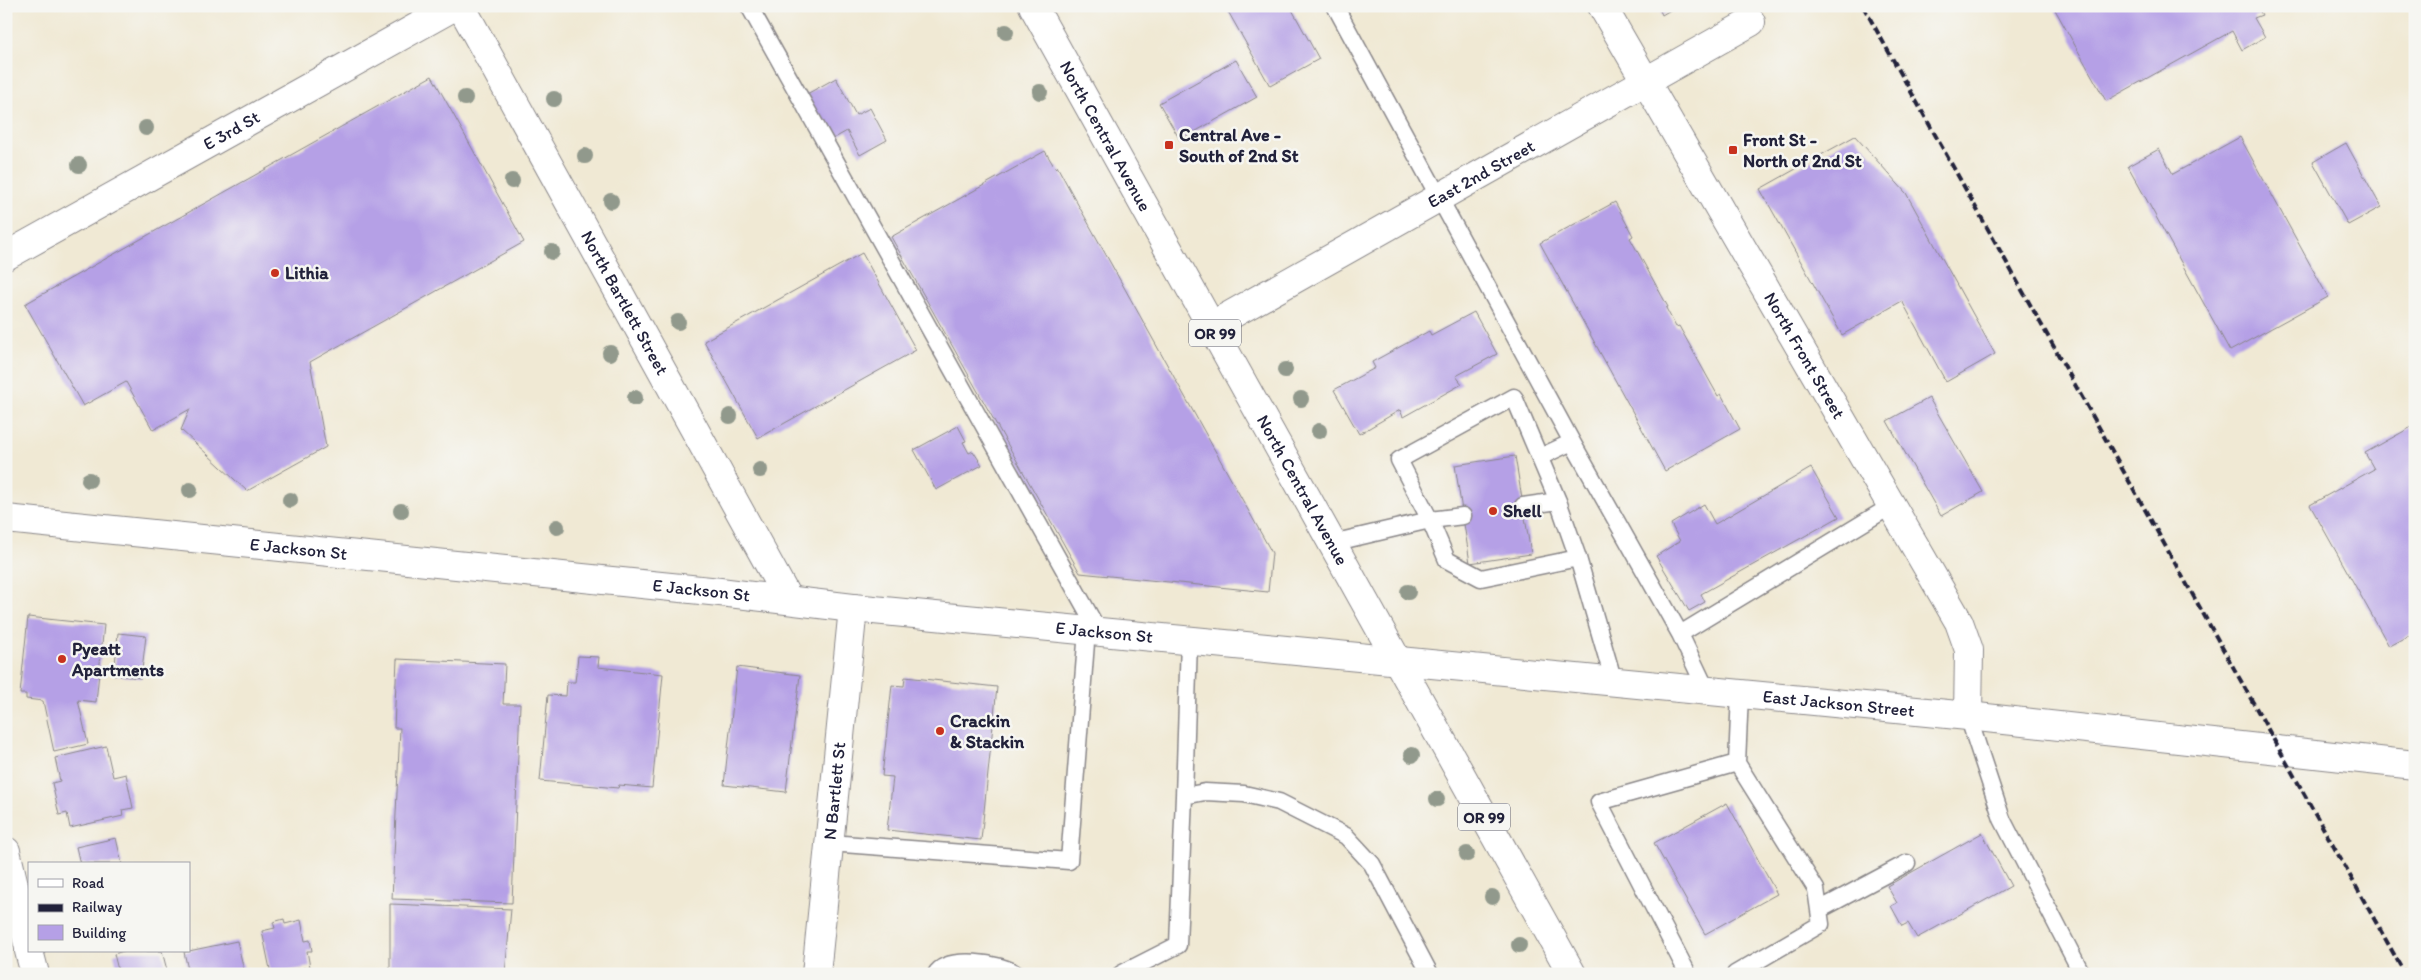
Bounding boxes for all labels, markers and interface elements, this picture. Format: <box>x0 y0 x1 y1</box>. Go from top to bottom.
street label: North Central Avenue <box>1055 57 1156 215</box>
street label: E 3rd St <box>199 106 264 155</box>
place label: Central Ave - South of 2nd St <box>1179 124 1299 167</box>
place label: Front St - North of 2nd St <box>1743 129 1862 172</box>
street label: East 2nd Street <box>1424 135 1539 213</box>
marker: Central Ave - South of 2nd St <box>1163 139 1175 151</box>
marker: Front St - North of 2nd St <box>1727 144 1739 156</box>
street label: North Bartlett Street <box>576 227 673 379</box>
place label: Lithia <box>285 262 329 284</box>
marker: Lithia <box>269 267 281 279</box>
street label: North Front Street <box>1759 288 1850 423</box>
road number: OR 99 <box>1189 319 1241 346</box>
street label: North Central Avenue <box>1252 411 1353 569</box>
place label: Shell <box>1503 500 1542 522</box>
marker: Shell <box>1487 505 1499 517</box>
street label: E Jackson St <box>249 533 349 565</box>
street label: E Jackson St <box>652 574 752 607</box>
street label: E Jackson St <box>1054 617 1154 648</box>
place label: Pyeatt Apartments <box>71 638 164 681</box>
marker: Pyeatt Apartments <box>56 653 68 665</box>
street label: East Jackson Street <box>1762 685 1916 722</box>
place label: Crackin & Stackin <box>950 710 1025 753</box>
marker: Crackin & Stackin <box>934 725 946 737</box>
street label: N Bartlett St <box>819 741 850 841</box>
road number: OR 99 <box>1458 804 1510 830</box>
legend <box>28 862 190 952</box>
text: Road <box>72 874 105 892</box>
text: Railway <box>72 898 122 916</box>
text: Building <box>72 924 126 942</box>

